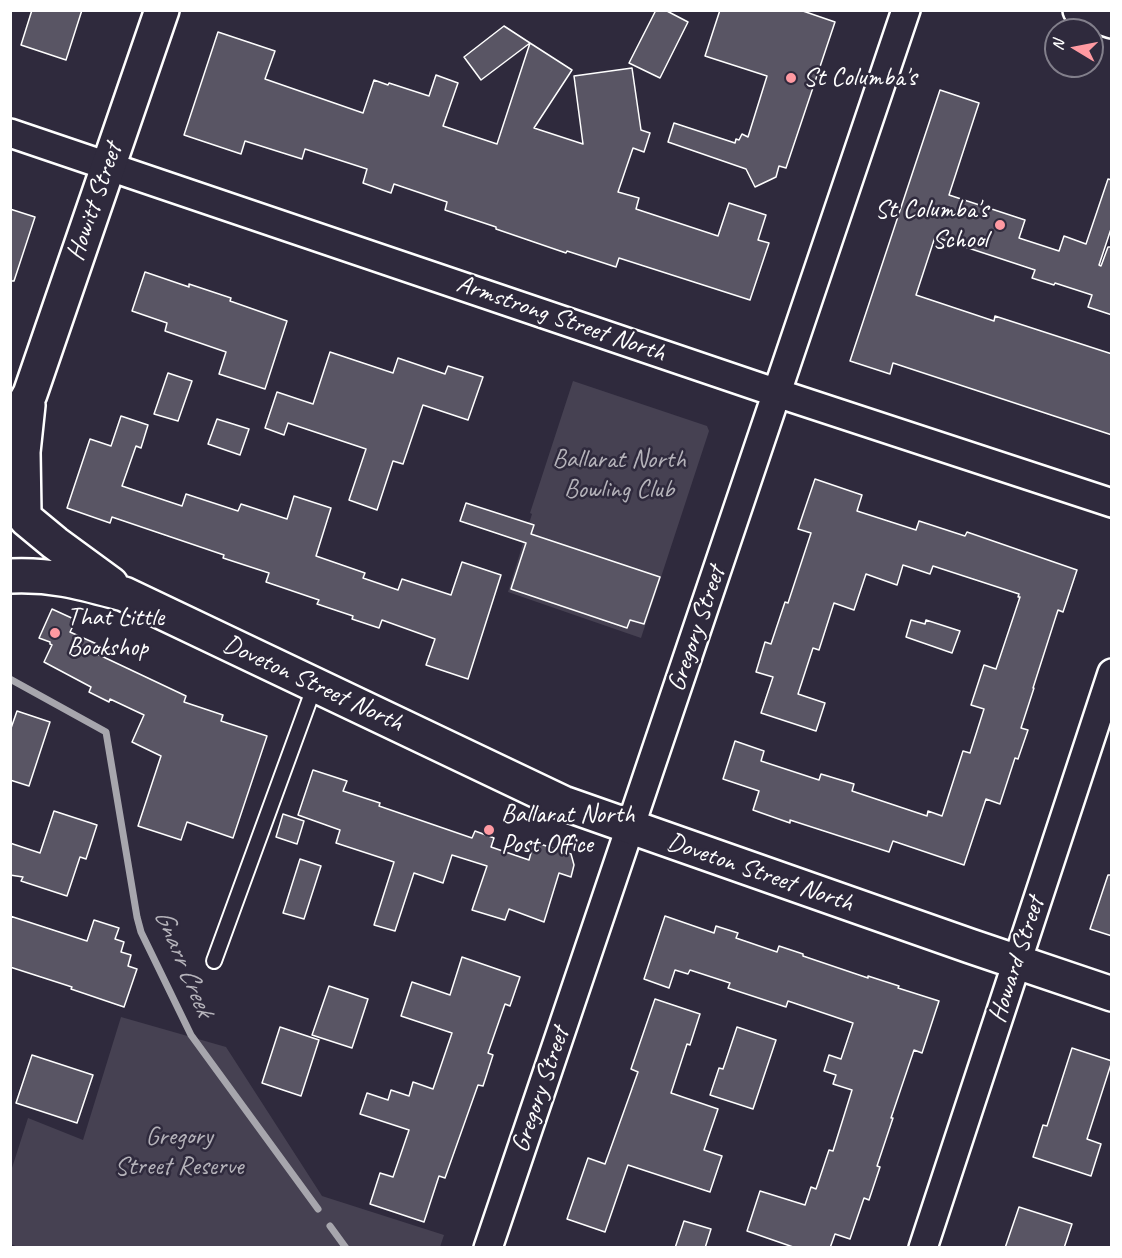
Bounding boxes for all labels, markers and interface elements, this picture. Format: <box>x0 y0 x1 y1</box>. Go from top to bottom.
north arrow <box>1044 18 1104 78</box>
text: N <box>1048 39 1069 52</box>
place label: St Columba's <box>803 62 916 94</box>
marker: St Columba's <box>784 71 798 85</box>
street label: Howitt Street <box>60 139 130 265</box>
place label: St Columba's School <box>875 194 988 255</box>
marker: St Columba's School <box>993 218 1007 232</box>
street label: Armstrong Street North <box>453 269 669 369</box>
park label: Ballarat North Bowling Club <box>552 444 686 506</box>
street label: Gregory Street <box>661 562 733 696</box>
place label: That Little Bookshop <box>67 602 164 664</box>
marker: That Little Bookshop <box>48 626 62 640</box>
street label: Doveton Street North <box>218 629 408 739</box>
place label: Ballarat North Post Office <box>501 799 635 861</box>
marker: Ballarat North Post Office <box>482 823 496 837</box>
street label: Doveton Street North <box>663 827 857 919</box>
street label: Howard Street <box>982 893 1052 1027</box>
water label: Gnarr Creek <box>146 905 220 1021</box>
street label: Gregory Street <box>505 1023 577 1157</box>
park label: Gregory Street Reserve <box>115 1121 243 1182</box>

